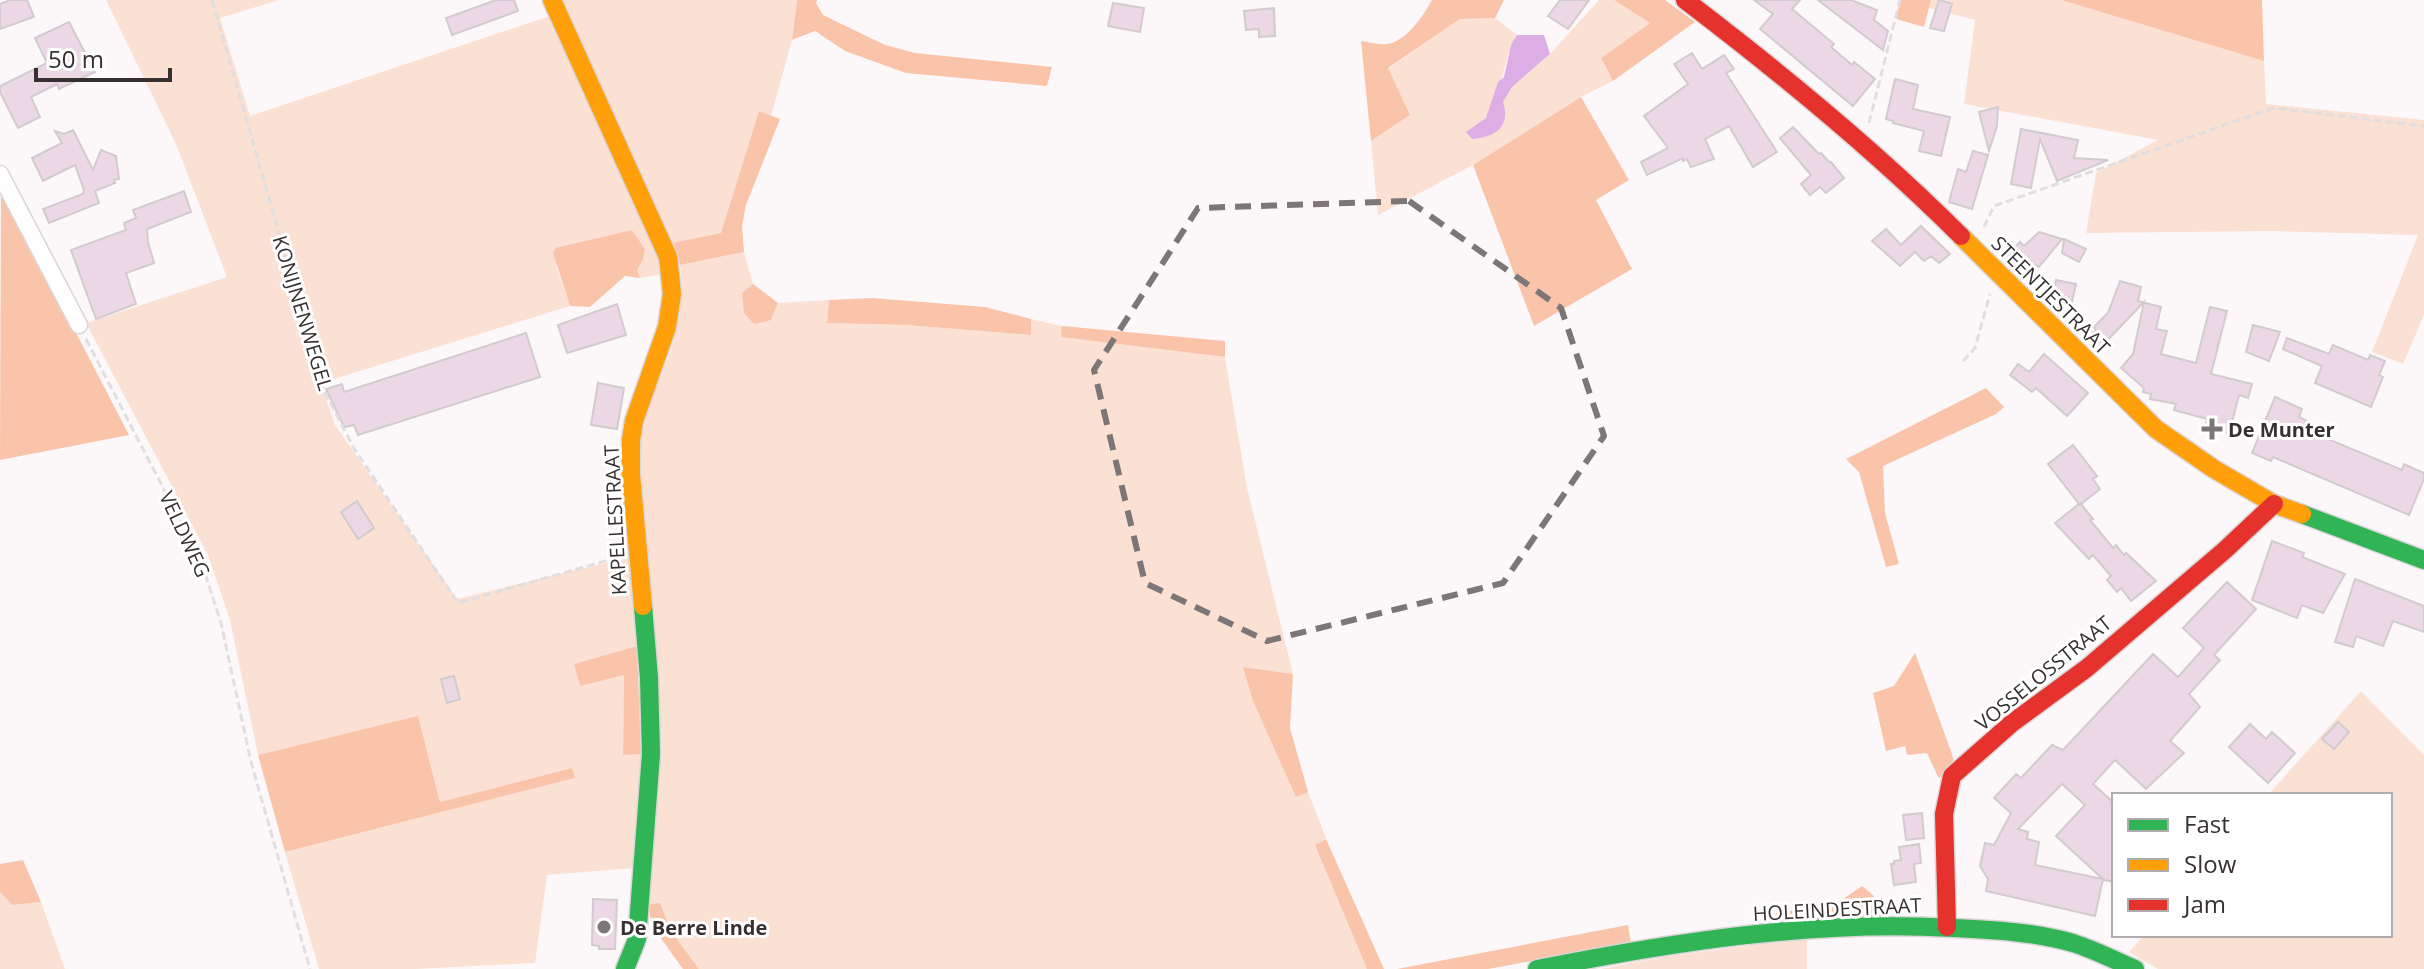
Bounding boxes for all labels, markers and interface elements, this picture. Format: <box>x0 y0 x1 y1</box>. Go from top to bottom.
scale bar <box>36 32 170 82</box>
text: 50 m <box>48 42 104 75</box>
street label: STEENTJESTRAAT <box>1986 230 2116 360</box>
street label: KONIJNENWEGEL <box>267 232 339 394</box>
place label: De Munter <box>2228 416 2335 443</box>
marker: De Munter <box>2203 420 2221 438</box>
street label: KAPELLESTRAAT <box>598 444 632 596</box>
street label: VELDWEG <box>153 487 217 581</box>
street label: VOSSELOSSTRAAT <box>1969 610 2117 736</box>
legend <box>2112 793 2392 937</box>
text: Fast <box>2184 807 2230 840</box>
text: Slow <box>2184 847 2237 880</box>
text: Jam <box>2182 887 2226 920</box>
street label: HOLEINDESTRAAT <box>1752 891 1922 927</box>
place label: De Berre Linde <box>620 914 767 941</box>
marker: De Berre Linde <box>595 918 613 936</box>

